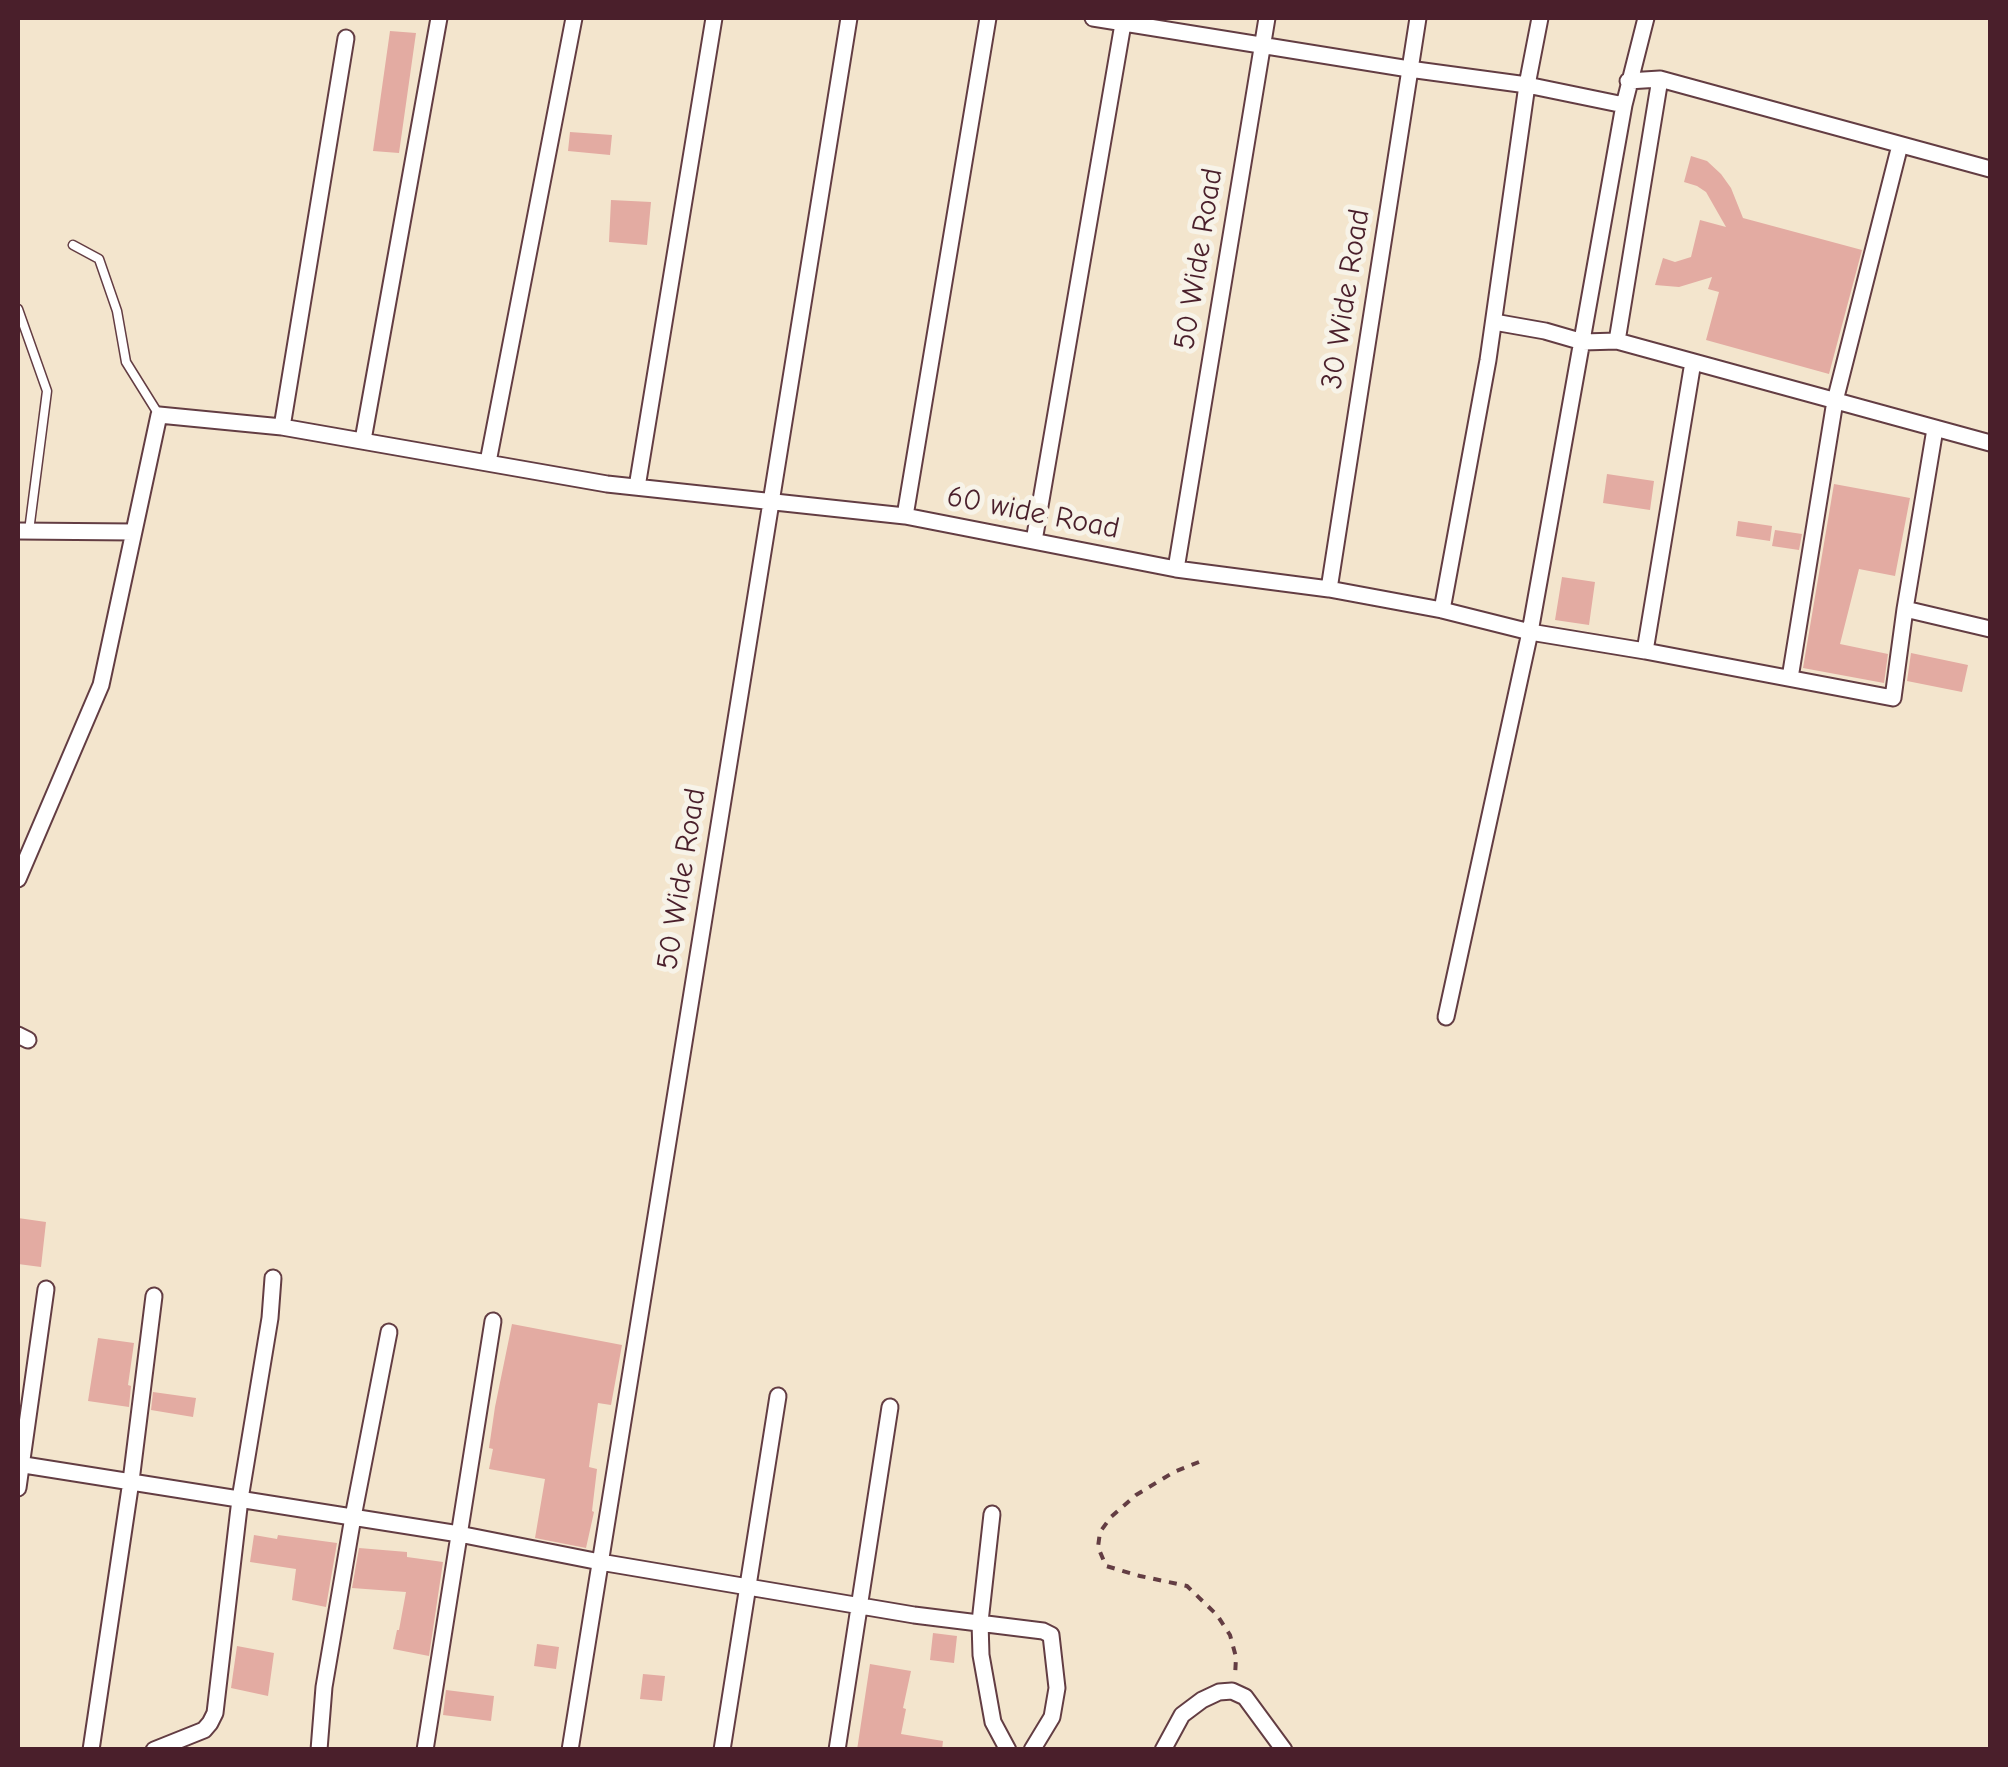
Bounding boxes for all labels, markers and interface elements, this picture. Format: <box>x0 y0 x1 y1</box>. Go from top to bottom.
street label: 50 Wide Road <box>1167 166 1231 352</box>
street label: 30 Wide Road <box>1314 206 1378 392</box>
street label: 60 wide Road <box>944 479 1122 547</box>
street label: 50 Wide Road <box>650 786 714 972</box>

